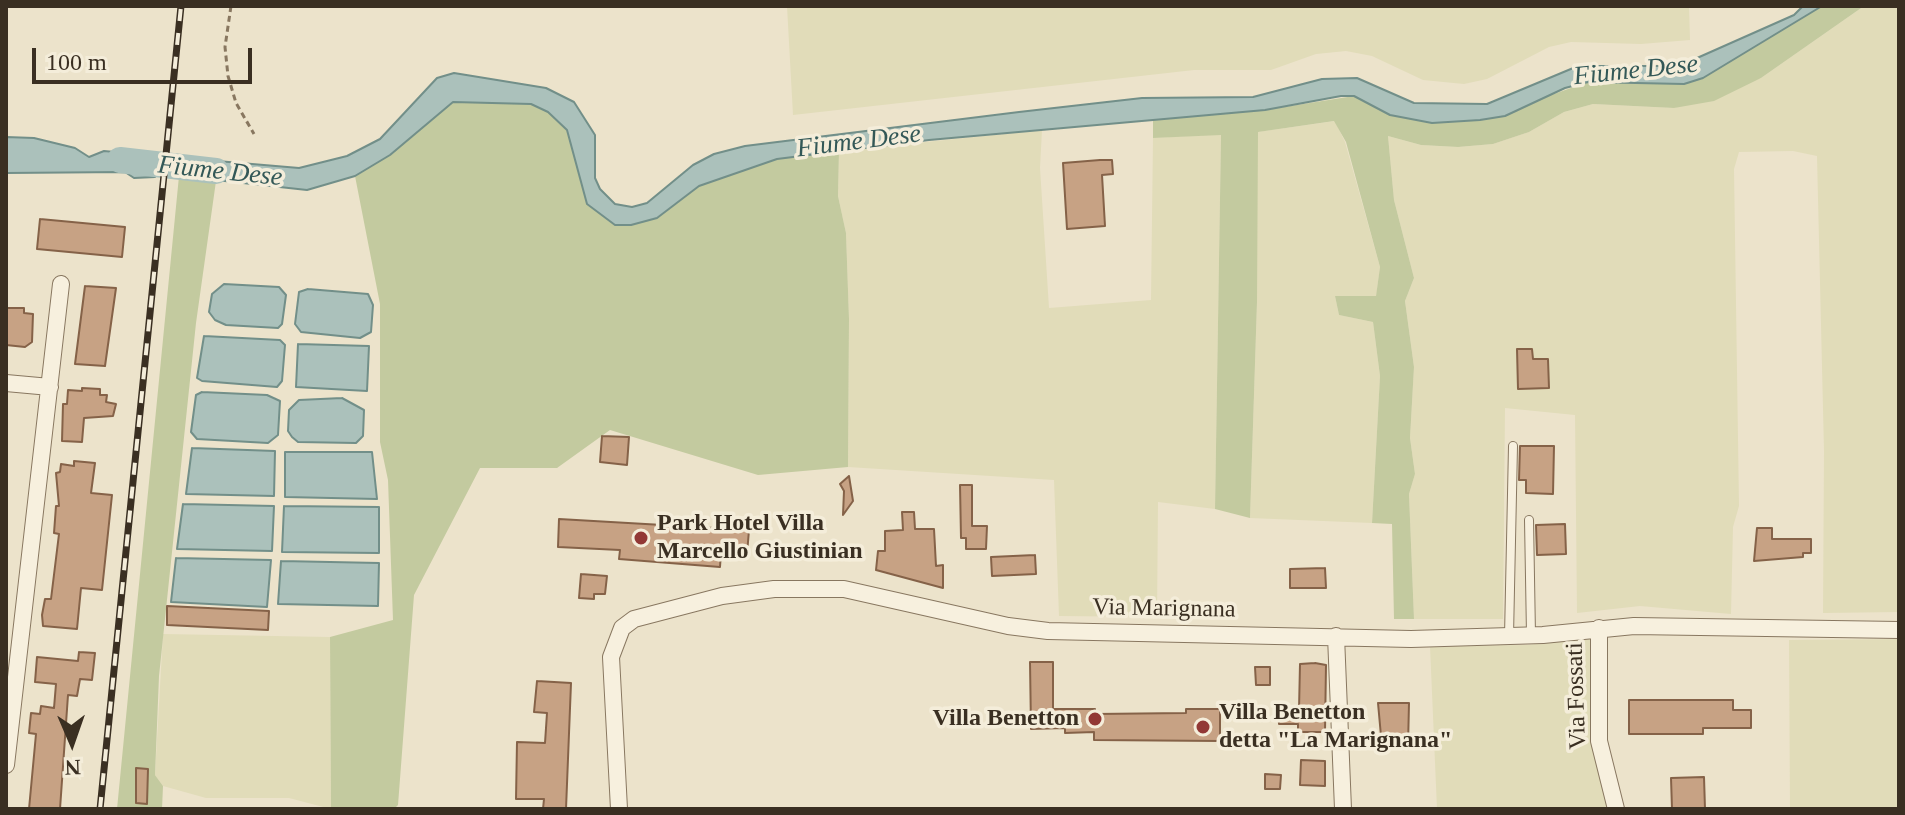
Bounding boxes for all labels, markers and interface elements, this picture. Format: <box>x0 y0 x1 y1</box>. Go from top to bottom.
scale bar <box>36 32 256 82</box>
text: 100 m <box>46 49 107 75</box>
water label: Fiume Dese <box>1572 49 1700 93</box>
water label: Fiume Dese <box>795 119 923 165</box>
water label: Fiume Dese <box>156 150 284 194</box>
place label: Park Hotel Villa Marcello Giustinian <box>657 510 863 566</box>
marker: Park Hotel Villa Marcello Giustinian <box>632 529 650 547</box>
street label: Via Marignana <box>1092 593 1236 625</box>
street label: Via Fossati <box>1561 642 1593 750</box>
place label: Villa Benetton detta "La Marignana" <box>1219 699 1452 755</box>
north arrow <box>32 703 112 783</box>
place label: Villa Benetton <box>933 705 1079 733</box>
marker: Villa Benetton <box>1086 710 1104 728</box>
marker: Villa Benetton detta "La Marignana" <box>1194 718 1212 736</box>
text: N <box>64 755 81 780</box>

